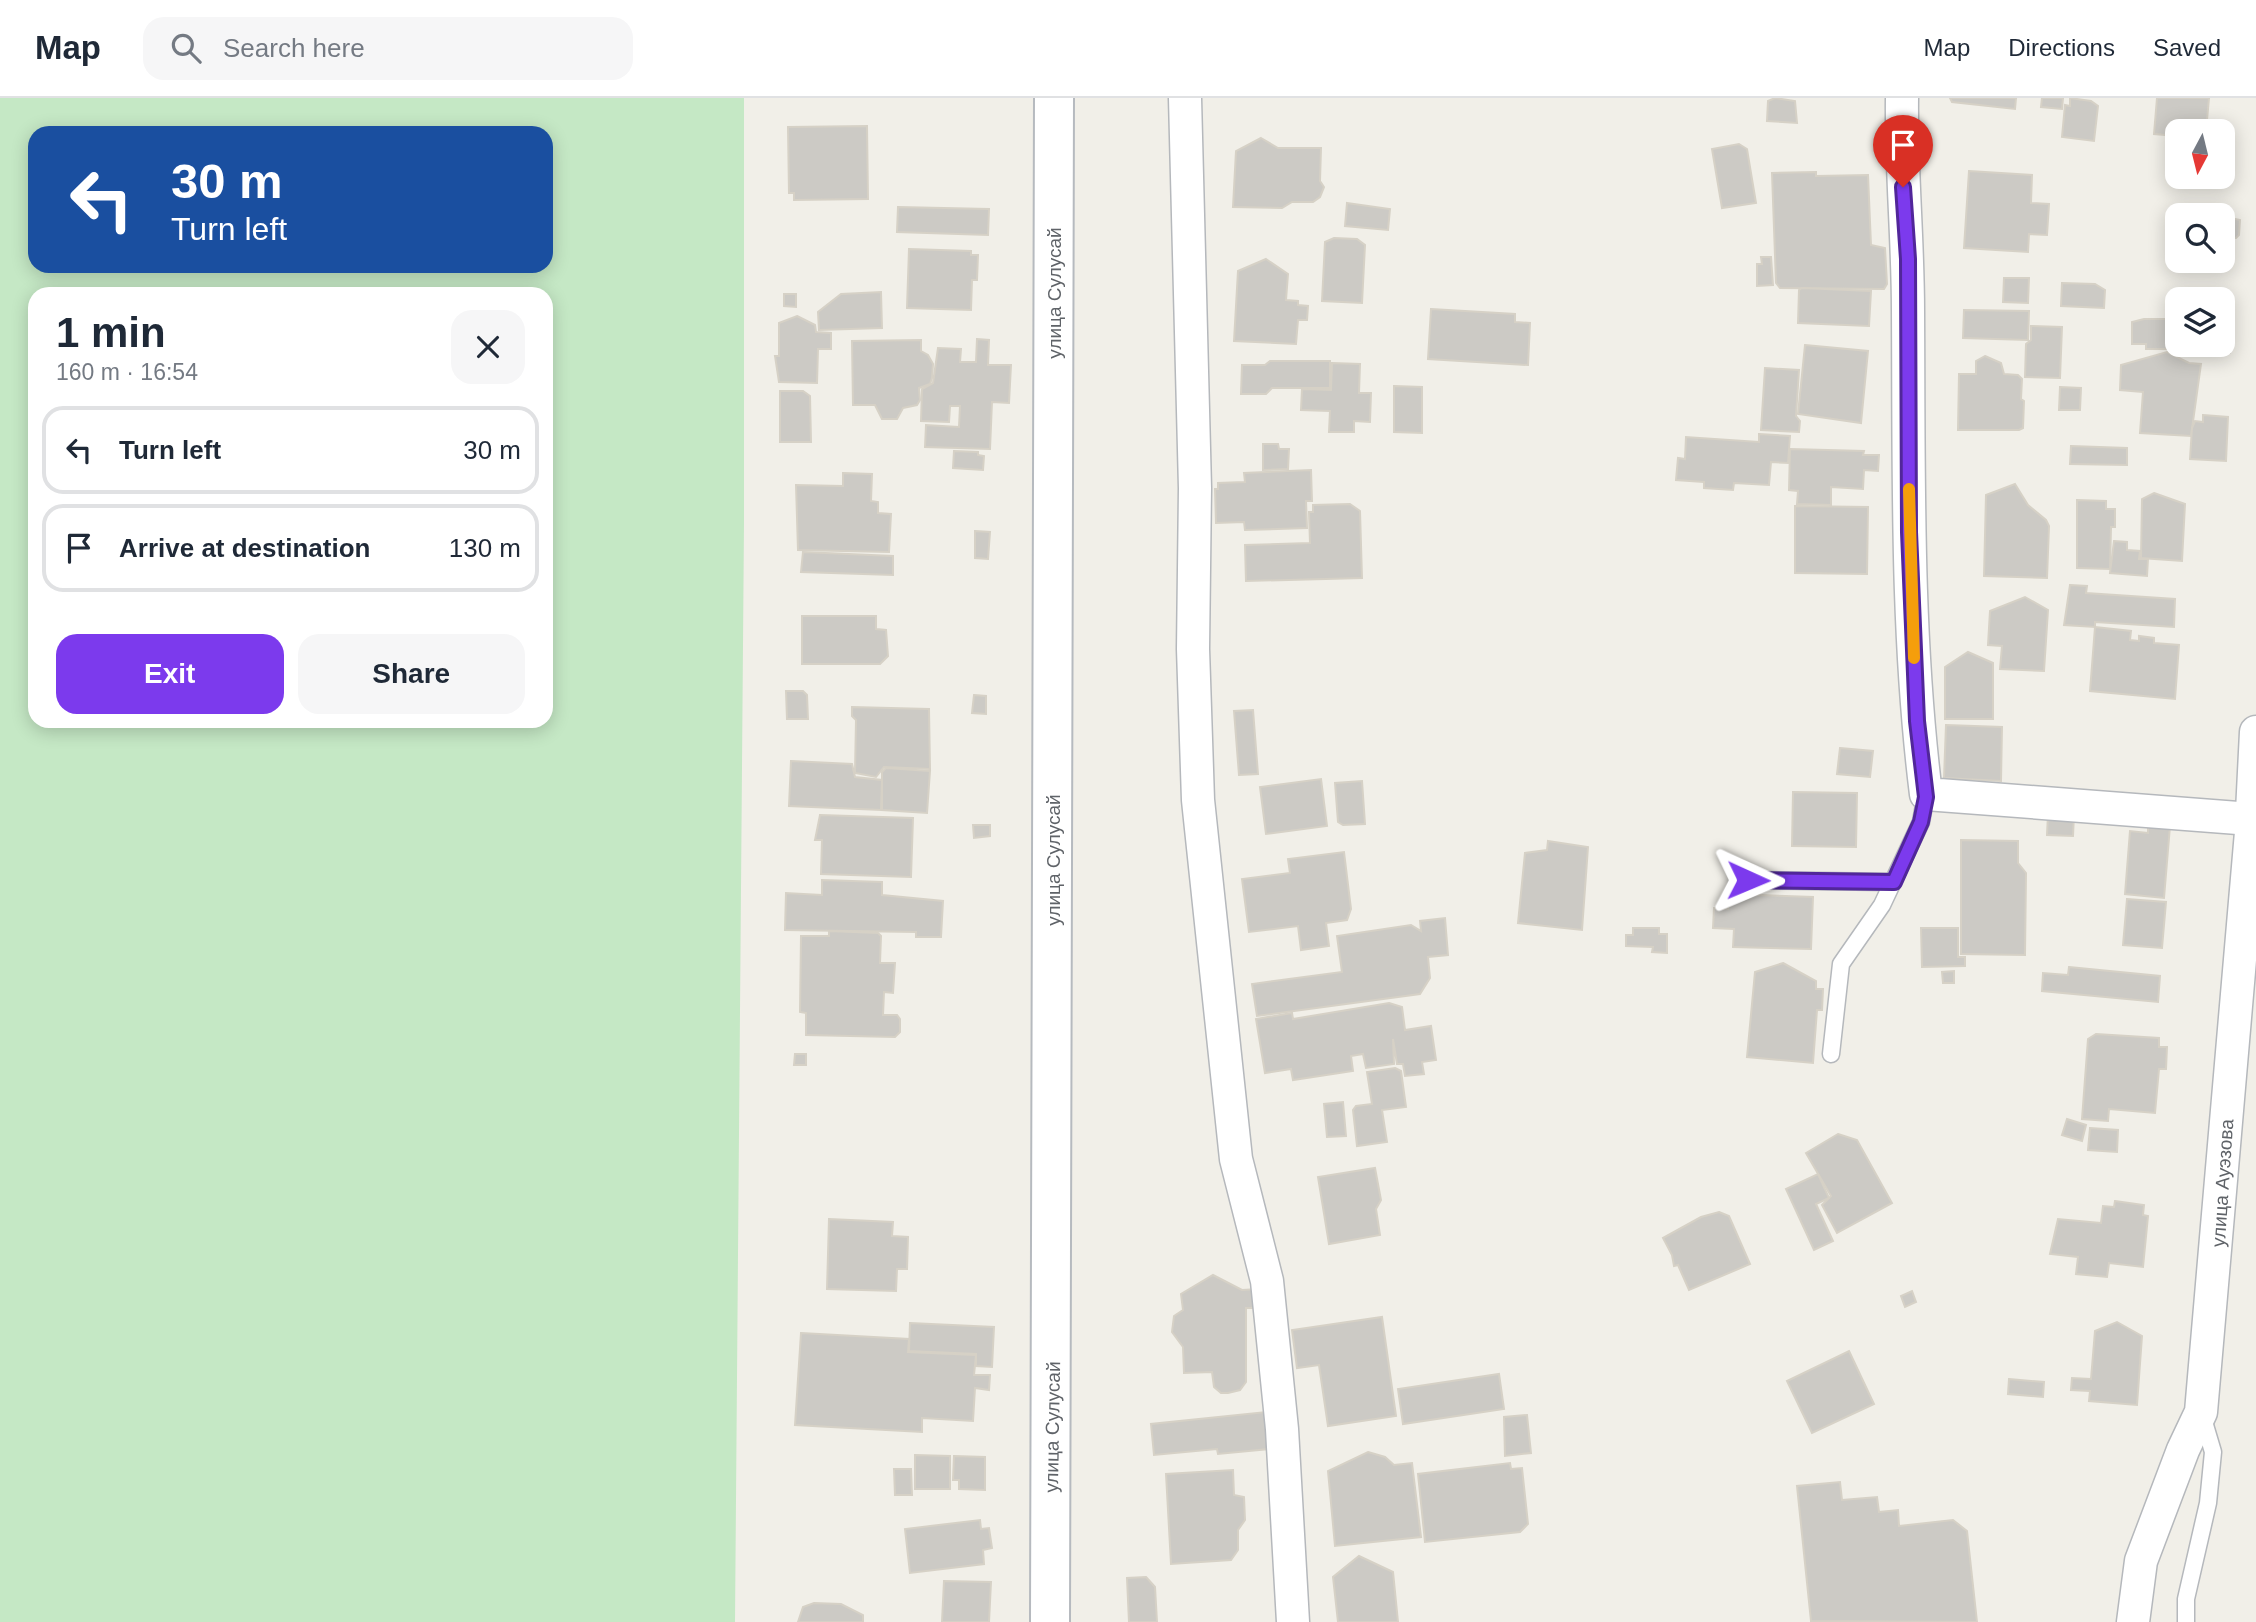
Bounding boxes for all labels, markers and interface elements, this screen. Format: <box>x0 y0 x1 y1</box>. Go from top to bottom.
search box <box>143 17 633 80</box>
text: Map <box>35 29 101 66</box>
icon: search <box>167 29 205 67</box>
text: Search here <box>223 33 365 63</box>
text: Map <box>1924 34 1970 61</box>
text: Directions <box>2008 34 2115 61</box>
text: Saved <box>2153 34 2221 61</box>
pin <box>1873 115 1933 187</box>
north arrow <box>2165 119 2235 189</box>
map controls <box>2165 119 2235 357</box>
icon: arrive <box>1884 126 1922 164</box>
icon: left <box>56 154 147 245</box>
text: 30 m <box>171 154 283 208</box>
button: search <box>2165 203 2235 273</box>
text: Turn left <box>171 211 287 247</box>
street label: улица Сулусай <box>1044 227 1065 359</box>
button: layers <box>2165 287 2235 357</box>
text: 1 min <box>56 309 166 356</box>
button: close <box>451 310 525 384</box>
text: 160 m · 16:54 <box>56 359 198 385</box>
icon: left <box>60 431 98 469</box>
text: Turn left <box>119 435 221 465</box>
text: 30 m <box>463 435 521 465</box>
icon: arrive <box>60 529 98 567</box>
text: Arrive at destination <box>119 533 370 563</box>
text: 130 m <box>449 533 521 563</box>
button: Exit <box>56 634 284 714</box>
button: Share <box>298 634 525 714</box>
street label: улица Сулусай <box>1043 794 1064 926</box>
position arrow <box>1711 843 1785 917</box>
street label: улица Ауэзова <box>2208 1118 2237 1248</box>
street label: улица Сулусай <box>1041 1361 1064 1493</box>

